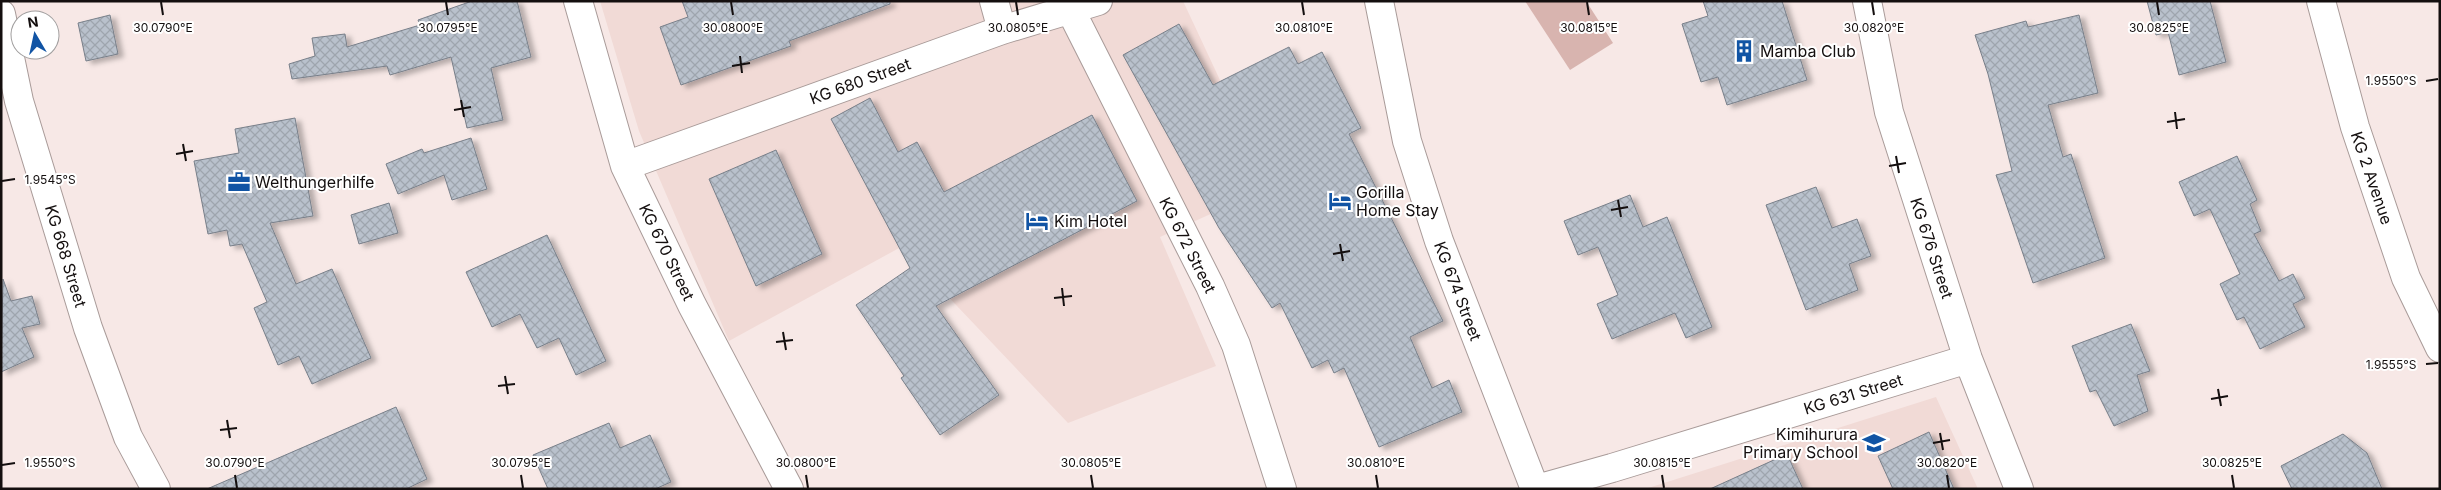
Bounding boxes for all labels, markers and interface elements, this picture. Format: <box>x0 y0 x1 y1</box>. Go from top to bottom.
north arrow <box>10 10 60 60</box>
text: N <box>26 12 39 31</box>
text: 30.0790°E <box>133 20 193 35</box>
text: 30.0795°E <box>418 20 478 35</box>
text: 30.0800°E <box>703 20 763 35</box>
text: 30.0805°E <box>988 20 1048 35</box>
text: 30.0810°E <box>1275 20 1333 35</box>
text: 30.0815°E <box>1560 20 1618 35</box>
text: 30.0820°E <box>1844 20 1904 35</box>
text: 30.0825°E <box>2129 20 2189 35</box>
building icon: Mamba Club <box>1731 38 1757 64</box>
place label: Mamba Club <box>1760 41 1856 61</box>
street label: KG 680 Street <box>807 53 913 109</box>
text: 1.9550°S <box>2365 73 2417 88</box>
street label: KG 2 Avenue <box>2347 129 2397 227</box>
office icon: Welthungerhilfe <box>226 169 252 195</box>
text: 1.9545°S <box>24 172 76 187</box>
place label: Welthungerhilfe <box>255 172 374 192</box>
place label: Gorilla Home Stay <box>1356 182 1439 220</box>
hotel icon: Gorilla Home Stay <box>1327 188 1353 214</box>
street label: KG 672 Street <box>1155 194 1221 296</box>
street label: KG 676 Street <box>1906 195 1958 301</box>
street label: KG 670 Street <box>635 200 699 304</box>
street label: KG 668 Street <box>41 202 91 310</box>
hotel icon: Kim Hotel <box>1024 208 1050 234</box>
place label: Kim Hotel <box>1054 211 1127 231</box>
street label: KG 674 Street <box>1430 239 1486 343</box>
text: 1.9555°S <box>2366 357 2417 372</box>
street label: KG 631 Street <box>1801 369 1905 419</box>
place label: Kimihurura Primary School <box>1743 424 1858 462</box>
school or university icon: Kimihurura Primary School <box>1861 430 1887 456</box>
text: 1.9550°S <box>24 455 76 470</box>
text: 30.0790°E <box>205 455 265 470</box>
text: 30.0795°E <box>491 455 551 470</box>
text: 30.0800°E <box>776 455 836 470</box>
text: 30.0805°E <box>1061 455 1121 470</box>
text: 30.0810°E <box>1347 455 1405 470</box>
text: 30.0815°E <box>1633 455 1691 470</box>
text: 30.0820°E <box>1917 455 1977 470</box>
text: 30.0825°E <box>2202 455 2262 470</box>

